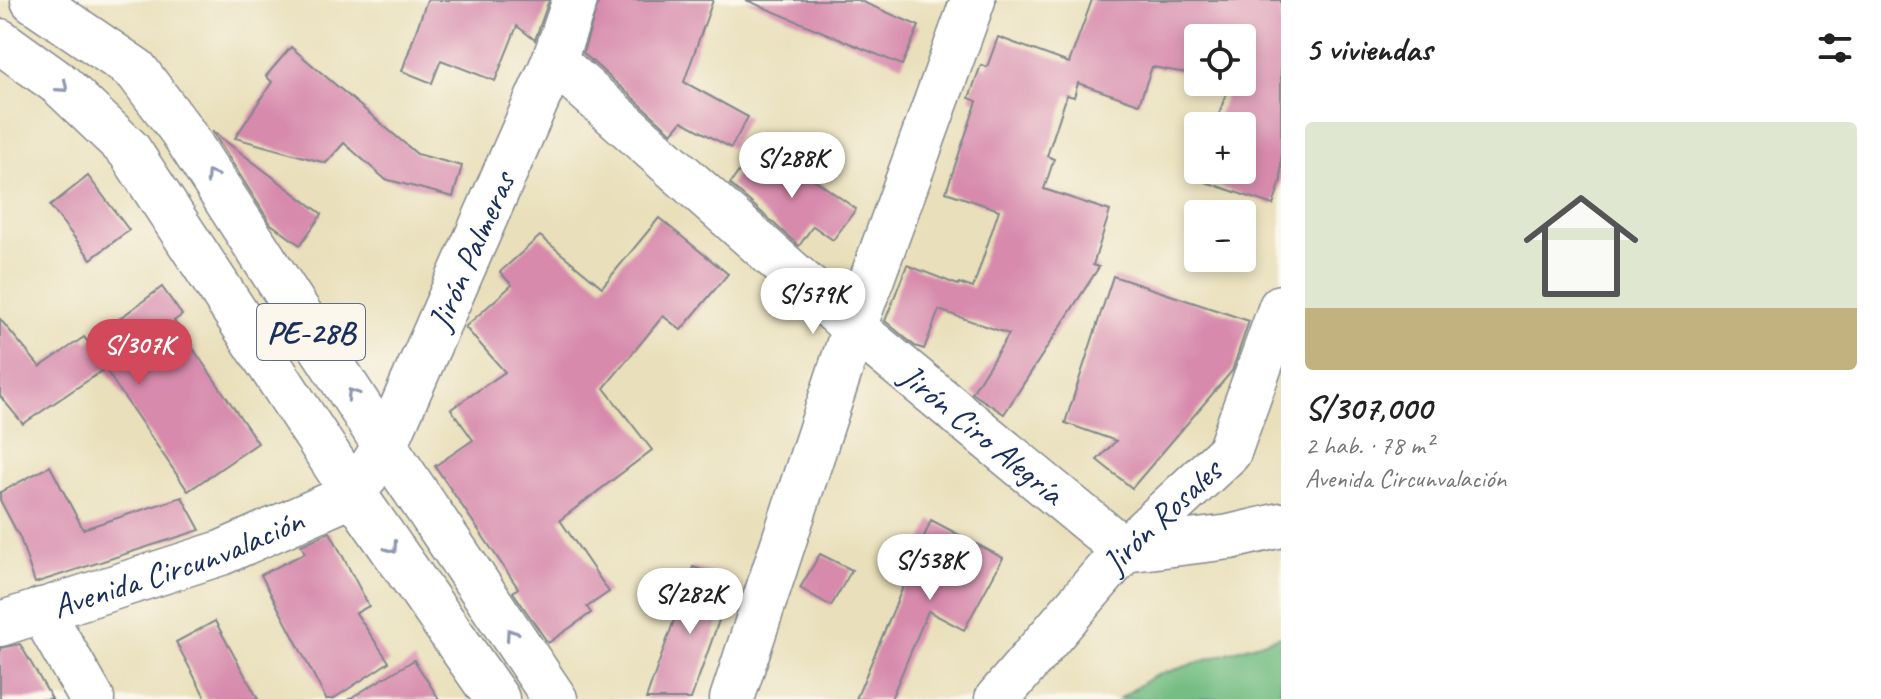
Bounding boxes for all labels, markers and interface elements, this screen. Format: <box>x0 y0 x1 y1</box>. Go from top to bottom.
map controls <box>1184 24 1256 272</box>
button: locate <box>1184 24 1256 96</box>
icon: filters <box>1813 26 1857 70</box>
text: 5 viviendas <box>1305 27 1432 70</box>
one-way arrow <box>53 78 68 92</box>
button: + <box>1184 112 1256 184</box>
pin: S/288K <box>727 132 857 200</box>
text: S/288K <box>757 141 827 174</box>
street label: Jirón Palmeras <box>417 163 526 338</box>
one-way arrow <box>205 170 220 185</box>
icon: home <box>1509 174 1653 318</box>
button: − <box>1184 200 1256 272</box>
pin: S/579K <box>748 268 878 336</box>
text: S/579K <box>779 277 847 310</box>
road number: PE-28B <box>257 304 365 360</box>
pin: S/307K <box>74 319 204 387</box>
text: S/307K <box>104 328 174 361</box>
street label: Jirón Ciro Alegría <box>890 353 1074 515</box>
text: S/307,000 <box>1305 386 1431 429</box>
one-way arrow <box>346 389 361 403</box>
text: 2 hab. · 78 m² <box>1305 429 1433 462</box>
street label: Jirón Rosales <box>1091 447 1232 584</box>
text: Avenida Circunvalación <box>1305 462 1506 495</box>
street label: Avenida Circunvalación <box>47 498 311 628</box>
pin: S/538K <box>865 534 995 602</box>
one-way arrow <box>382 540 397 554</box>
text: S/538K <box>895 543 965 576</box>
pin: S/282K <box>625 568 755 636</box>
text: S/282K <box>655 577 725 610</box>
one-way arrow <box>506 629 521 643</box>

